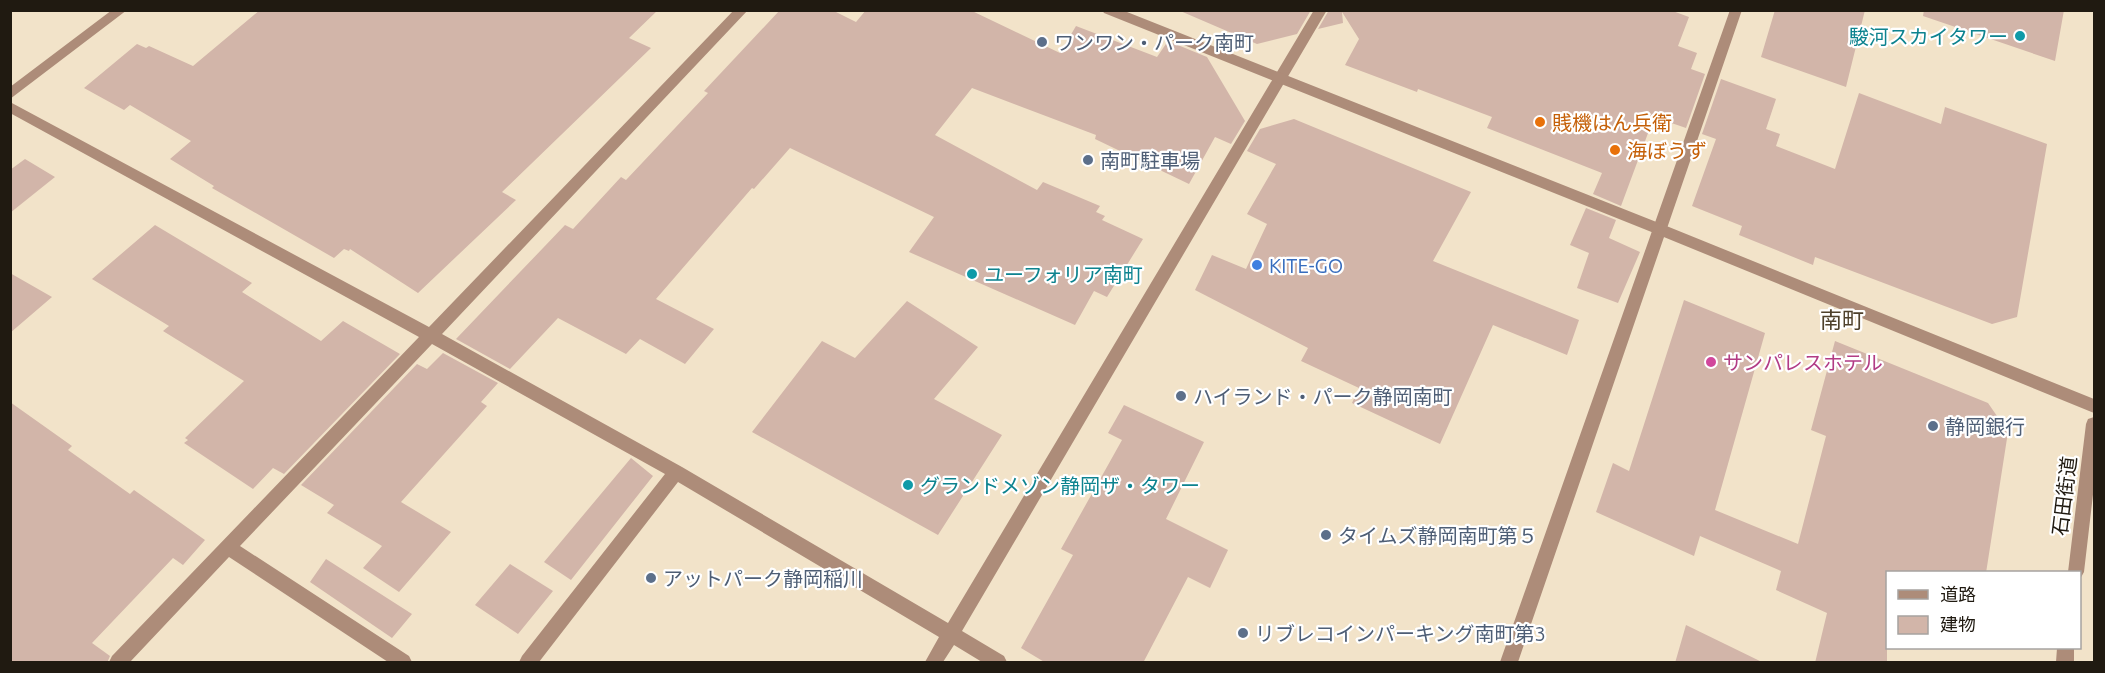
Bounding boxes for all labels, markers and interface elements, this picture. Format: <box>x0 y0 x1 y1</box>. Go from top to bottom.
place label: 駿河スカイタワー <box>1849 25 2008 48</box>
marker: 駿河スカイタワー <box>2013 29 2027 43</box>
place label: ワンワン・パーク南町 <box>1054 31 1254 54</box>
marker: ワンワン・パーク南町 <box>1035 35 1049 49</box>
place label: 賎機はん兵衛 <box>1552 111 1672 134</box>
marker: 賎機はん兵衛 <box>1533 115 1547 129</box>
place label: 海ぼうず <box>1627 139 1707 162</box>
marker: 海ぼうず <box>1608 143 1622 157</box>
place label: 南町駐車場 <box>1100 149 1200 172</box>
marker: 南町駐車場 <box>1081 153 1095 167</box>
place label: KITE-GO <box>1269 254 1343 277</box>
marker: KITE-GO <box>1250 258 1264 272</box>
place label: ユーフォリア南町 <box>984 263 1143 286</box>
marker: ユーフォリア南町 <box>965 267 979 281</box>
district label: 南町 <box>1820 307 1864 332</box>
place label: サンパレスホテル <box>1723 351 1883 374</box>
marker: サンパレスホテル <box>1704 355 1718 369</box>
place label: ハイランド・パーク静岡南町 <box>1193 385 1453 408</box>
marker: ハイランド・パーク静岡南町 <box>1174 389 1188 403</box>
place label: 静岡銀行 <box>1945 415 2025 438</box>
marker: 静岡銀行 <box>1926 419 1940 433</box>
street label: 石田街道 <box>2048 455 2080 537</box>
place label: グランドメゾン静岡ザ・タワー <box>920 474 1200 497</box>
marker: グランドメゾン静岡ザ・タワー <box>901 478 915 492</box>
place label: タイムズ静岡南町第５ <box>1338 524 1538 547</box>
marker: タイムズ静岡南町第５ <box>1319 528 1333 542</box>
place label: アットパーク静岡稲川 <box>663 567 863 590</box>
marker: アットパーク静岡稲川 <box>644 571 658 585</box>
legend <box>1886 571 2081 649</box>
text: 道路 <box>1940 584 1976 604</box>
text: 建物 <box>1940 614 1976 634</box>
place label: リブレコインパーキング南町第3 <box>1255 622 1546 645</box>
marker: リブレコインパーキング南町第3 <box>1236 626 1250 640</box>

